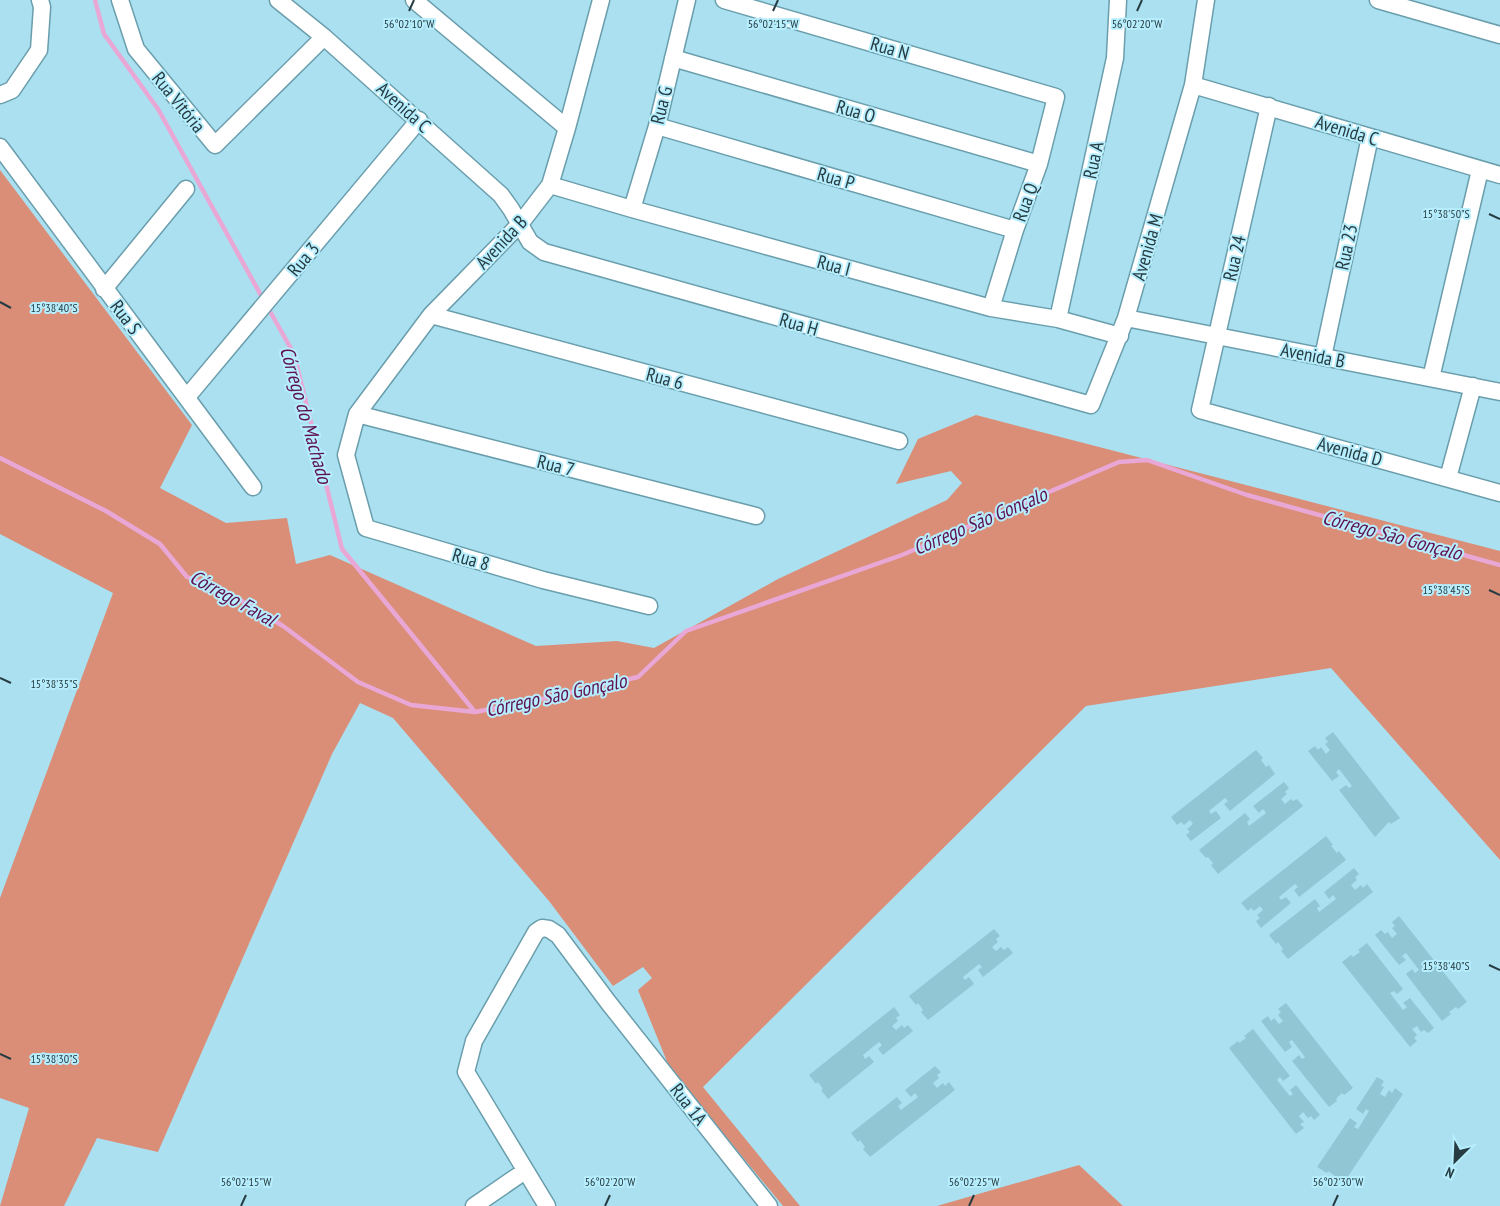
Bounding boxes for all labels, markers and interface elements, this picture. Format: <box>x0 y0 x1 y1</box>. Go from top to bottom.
text: 56°02'10"W <box>384 16 434 31</box>
text: 56°02'15"W <box>748 16 798 31</box>
text: 56°02'20"W <box>1112 16 1162 31</box>
street label: Rua N <box>868 31 912 65</box>
street label: Rua Vitória <box>147 67 211 137</box>
street label: Avenida C <box>372 76 436 138</box>
street label: Rua G <box>645 83 677 127</box>
street label: Rua O <box>834 94 878 128</box>
street label: Avenida C <box>1313 109 1382 151</box>
street label: Rua A <box>1077 139 1109 181</box>
street label: Rua P <box>815 161 858 195</box>
street label: Rua Q <box>1007 179 1043 225</box>
text: 15°38'50"S <box>1422 206 1470 221</box>
street label: Avenida B <box>470 210 532 274</box>
street label: Avenida M <box>1126 211 1168 283</box>
street label: Rua 23 <box>1329 222 1363 272</box>
street label: Rua 24 <box>1217 232 1251 283</box>
street label: Rua 3 <box>282 237 324 281</box>
street label: Rua I <box>815 249 853 281</box>
street label: Rua S <box>105 295 147 339</box>
text: 15°38'40"S <box>30 300 78 315</box>
street label: Rua H <box>777 307 821 341</box>
street label: Avenida B <box>1279 337 1347 373</box>
water label: Córrego do Machado <box>274 343 338 488</box>
street label: Rua 6 <box>644 362 686 394</box>
street label: Avenida D <box>1315 431 1385 471</box>
street label: Rua 7 <box>535 449 577 481</box>
water label: Córrego São Gonçalo <box>909 481 1052 561</box>
water label: Córrego São Gonçalo <box>1320 504 1466 566</box>
street label: Rua 8 <box>450 542 492 576</box>
water label: Córrego Faval <box>185 564 283 633</box>
text: 15°38'45"S <box>1422 582 1470 597</box>
water label: Córrego São Gonçalo <box>483 667 630 723</box>
text: 15°38'35"S <box>30 676 78 691</box>
text: 15°38'40"S <box>1422 958 1470 973</box>
text: 15°38'30"S <box>30 1051 78 1066</box>
street label: Rua 1A <box>665 1078 713 1130</box>
north arrow <box>1430 1136 1480 1186</box>
text: N <box>1443 1163 1457 1183</box>
text: 56°02'15"W <box>221 1174 271 1189</box>
text: 56°02'20"W <box>585 1174 635 1189</box>
text: 56°02'25"W <box>949 1174 999 1189</box>
text: 56°02'30"W <box>1313 1174 1363 1189</box>

